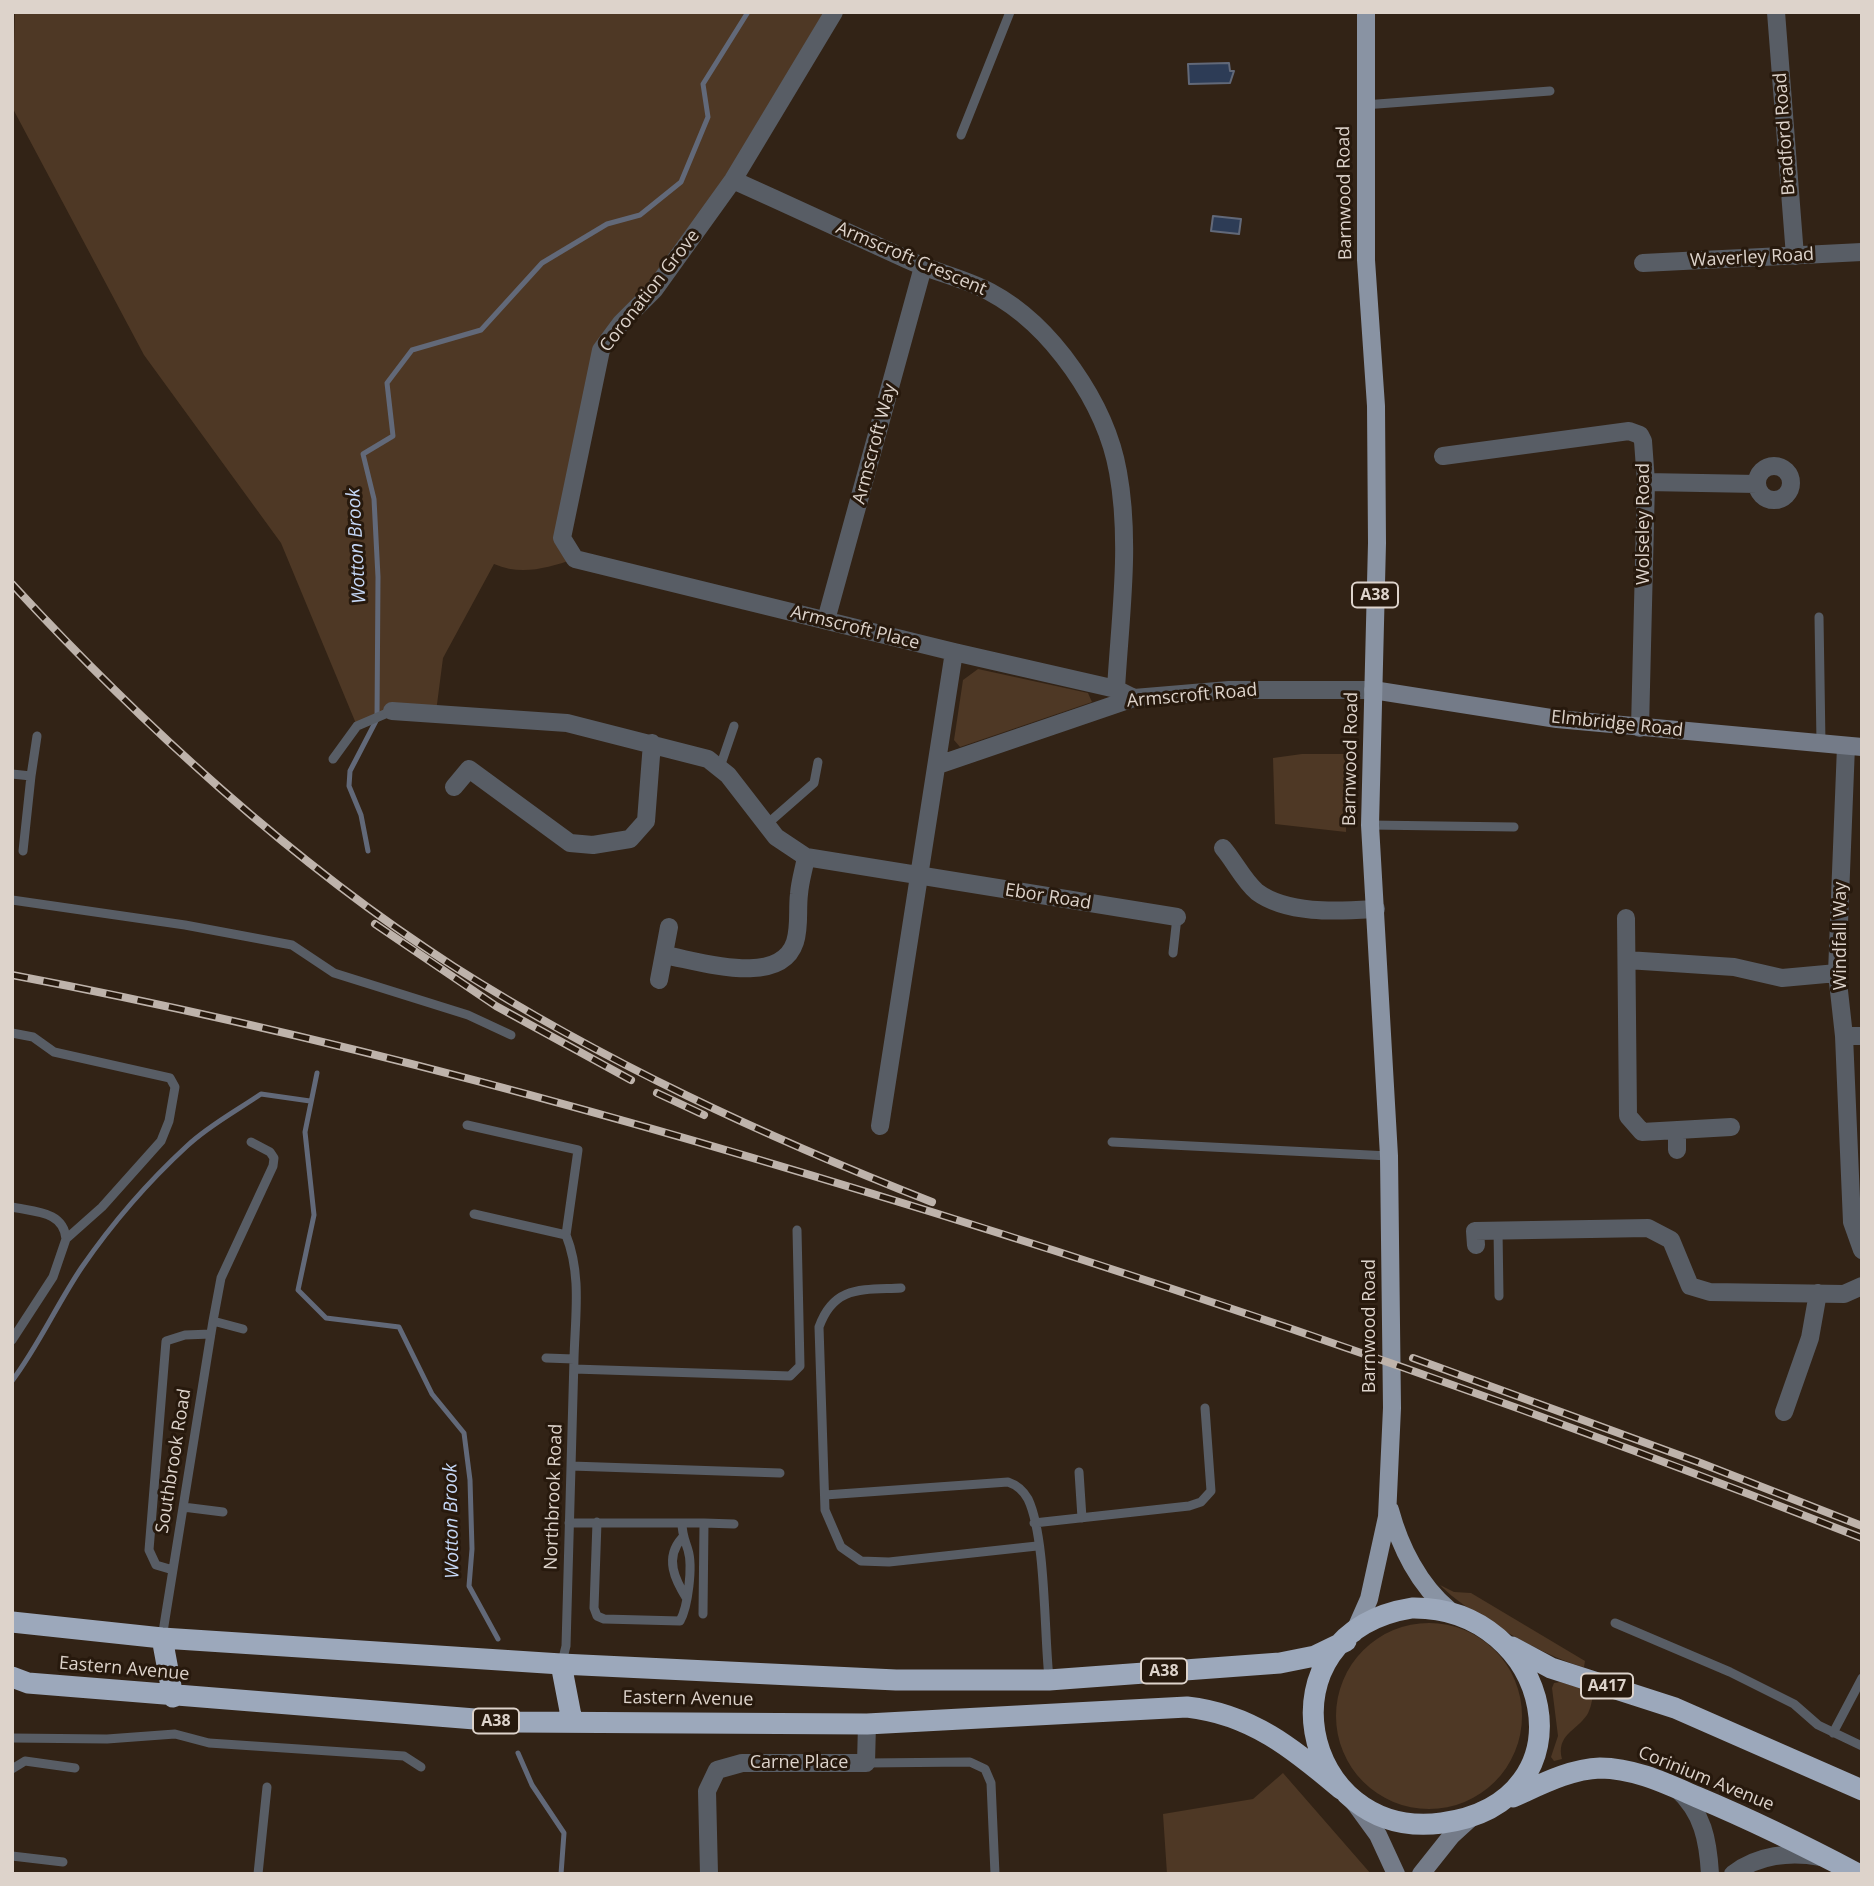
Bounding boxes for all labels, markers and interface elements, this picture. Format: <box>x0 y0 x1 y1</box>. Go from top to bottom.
street label: Bradford Road <box>1770 72 1800 196</box>
street label: Barnwood Road <box>1333 126 1357 260</box>
street label: Armscroft Crescent <box>832 218 990 300</box>
street label: Coronation Grove <box>596 226 704 356</box>
street label: Waverley Road <box>1689 244 1815 272</box>
street label: Armscroft Way <box>849 382 901 506</box>
street label: Wolseley Road <box>1633 463 1655 585</box>
water label: Wotton Brook <box>343 488 371 604</box>
road number: A38 <box>1352 582 1398 608</box>
street label: Armscroft Place <box>788 602 922 654</box>
street label: Armscroft Road <box>1126 680 1258 712</box>
street label: Barnwood Road <box>1339 692 1363 826</box>
street label: Elmbridge Road <box>1550 706 1684 742</box>
street label: Ebor Road <box>1003 880 1093 914</box>
street label: Windfall Way <box>1830 882 1852 990</box>
street label: Barnwood Road <box>1359 1259 1381 1393</box>
street label: Southbrook Road <box>152 1387 196 1535</box>
street label: Northbrook Road <box>541 1424 567 1570</box>
water label: Wotton Brook <box>440 1463 464 1579</box>
street label: Eastern Avenue <box>58 1653 190 1685</box>
road number: A38 <box>1141 1658 1187 1684</box>
road number: A417 <box>1581 1674 1633 1698</box>
street label: Eastern Avenue <box>622 1687 754 1711</box>
road number: A38 <box>473 1708 519 1734</box>
street label: Corinium Avenue <box>1635 1742 1777 1816</box>
street label: Carne Place <box>750 1752 848 1774</box>

